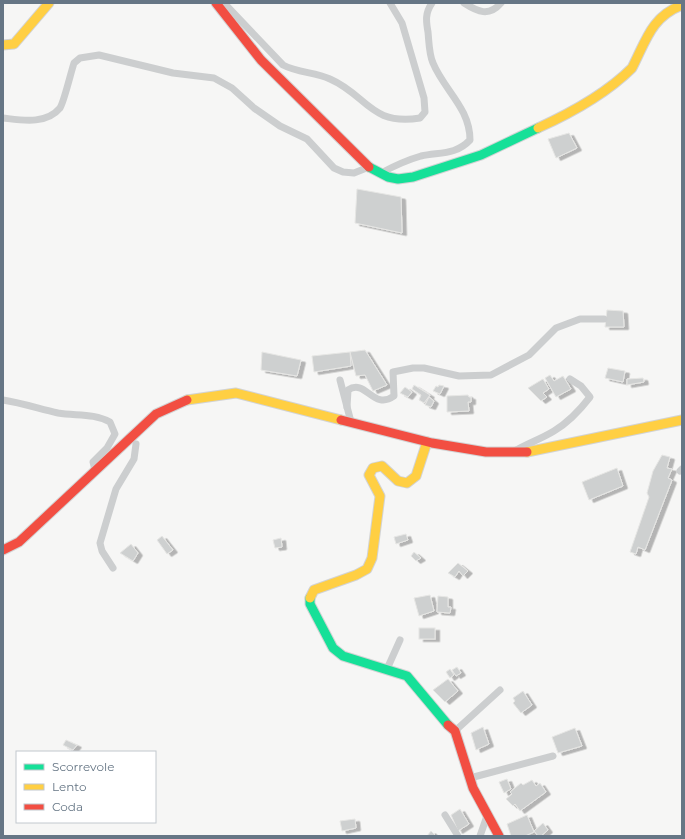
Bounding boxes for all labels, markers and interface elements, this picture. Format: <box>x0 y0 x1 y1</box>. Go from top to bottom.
legend <box>16 751 156 823</box>
text: Scorrevole <box>52 759 114 774</box>
text: Lento <box>52 779 87 794</box>
text: Coda <box>52 799 83 814</box>

